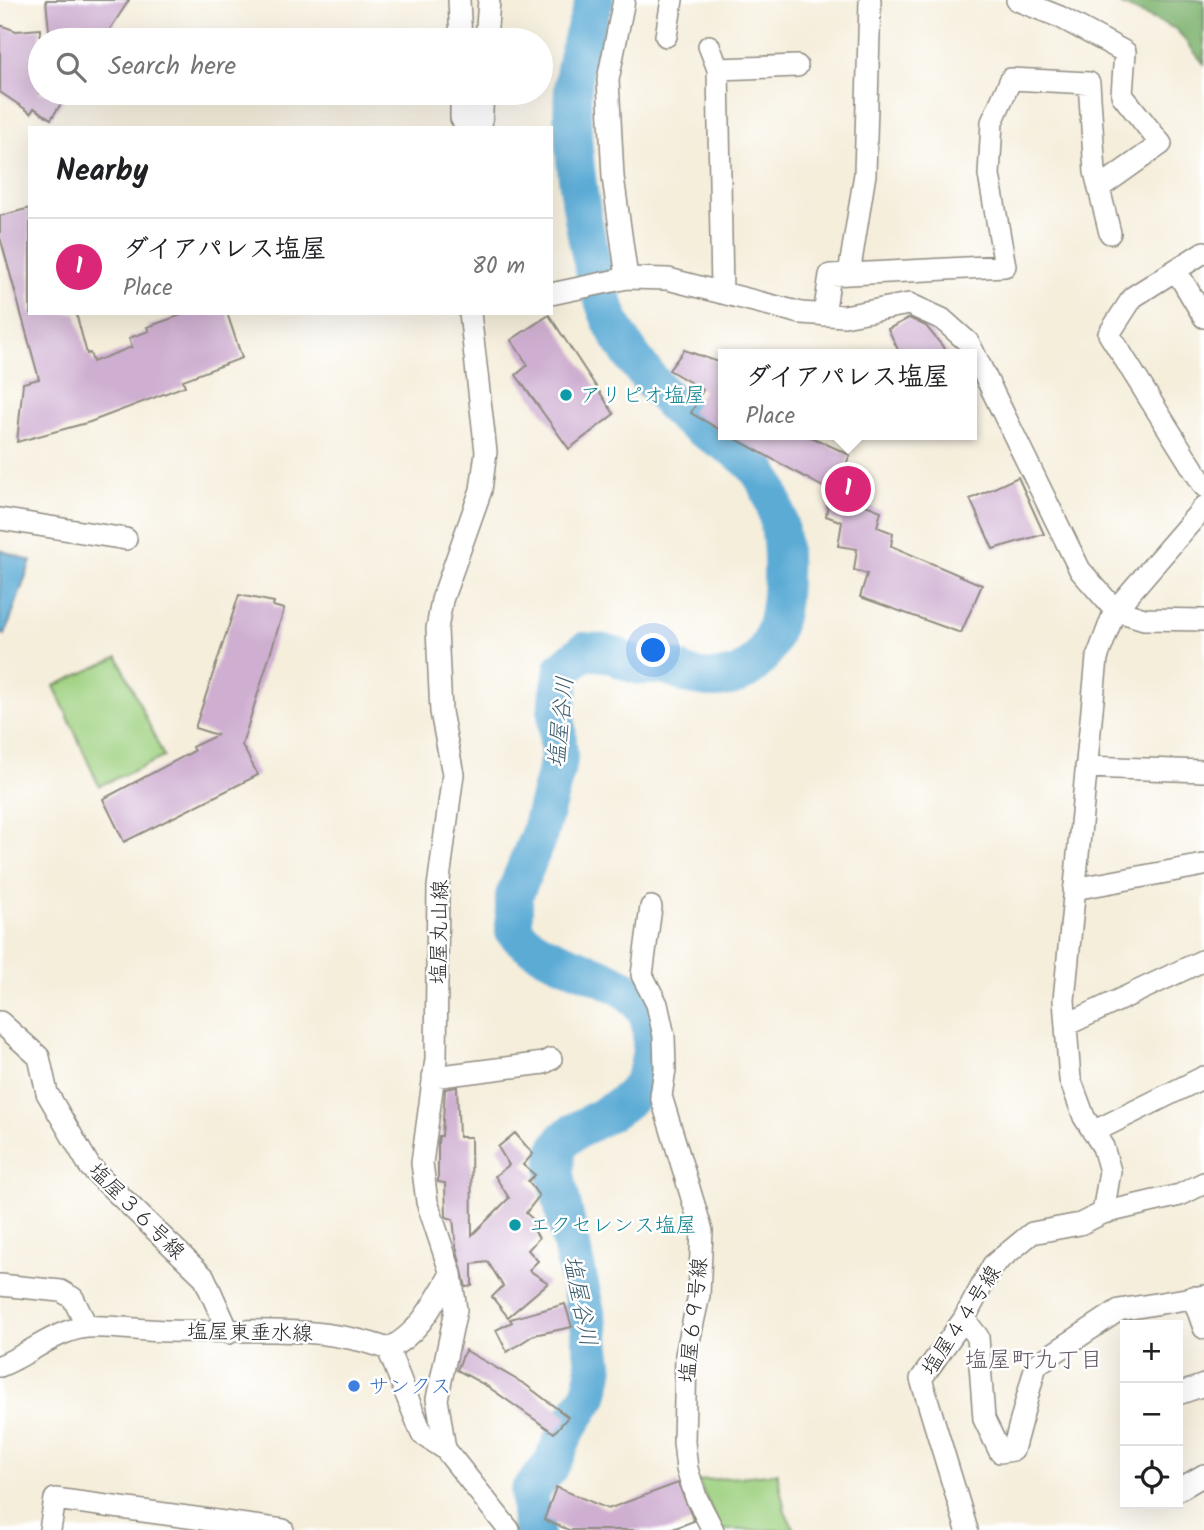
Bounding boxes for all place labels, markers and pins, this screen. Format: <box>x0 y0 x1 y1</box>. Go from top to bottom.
place label: アリピオ塩屋 <box>580 380 706 413</box>
marker: アリピオ塩屋 <box>558 387 574 403</box>
pin: 1 <box>825 463 871 515</box>
place label: エクセレンス塩屋 <box>529 1210 697 1243</box>
marker: エクセレンス塩屋 <box>507 1217 523 1233</box>
place label: サンクス <box>368 1371 452 1404</box>
marker: サンクス <box>346 1378 362 1394</box>

